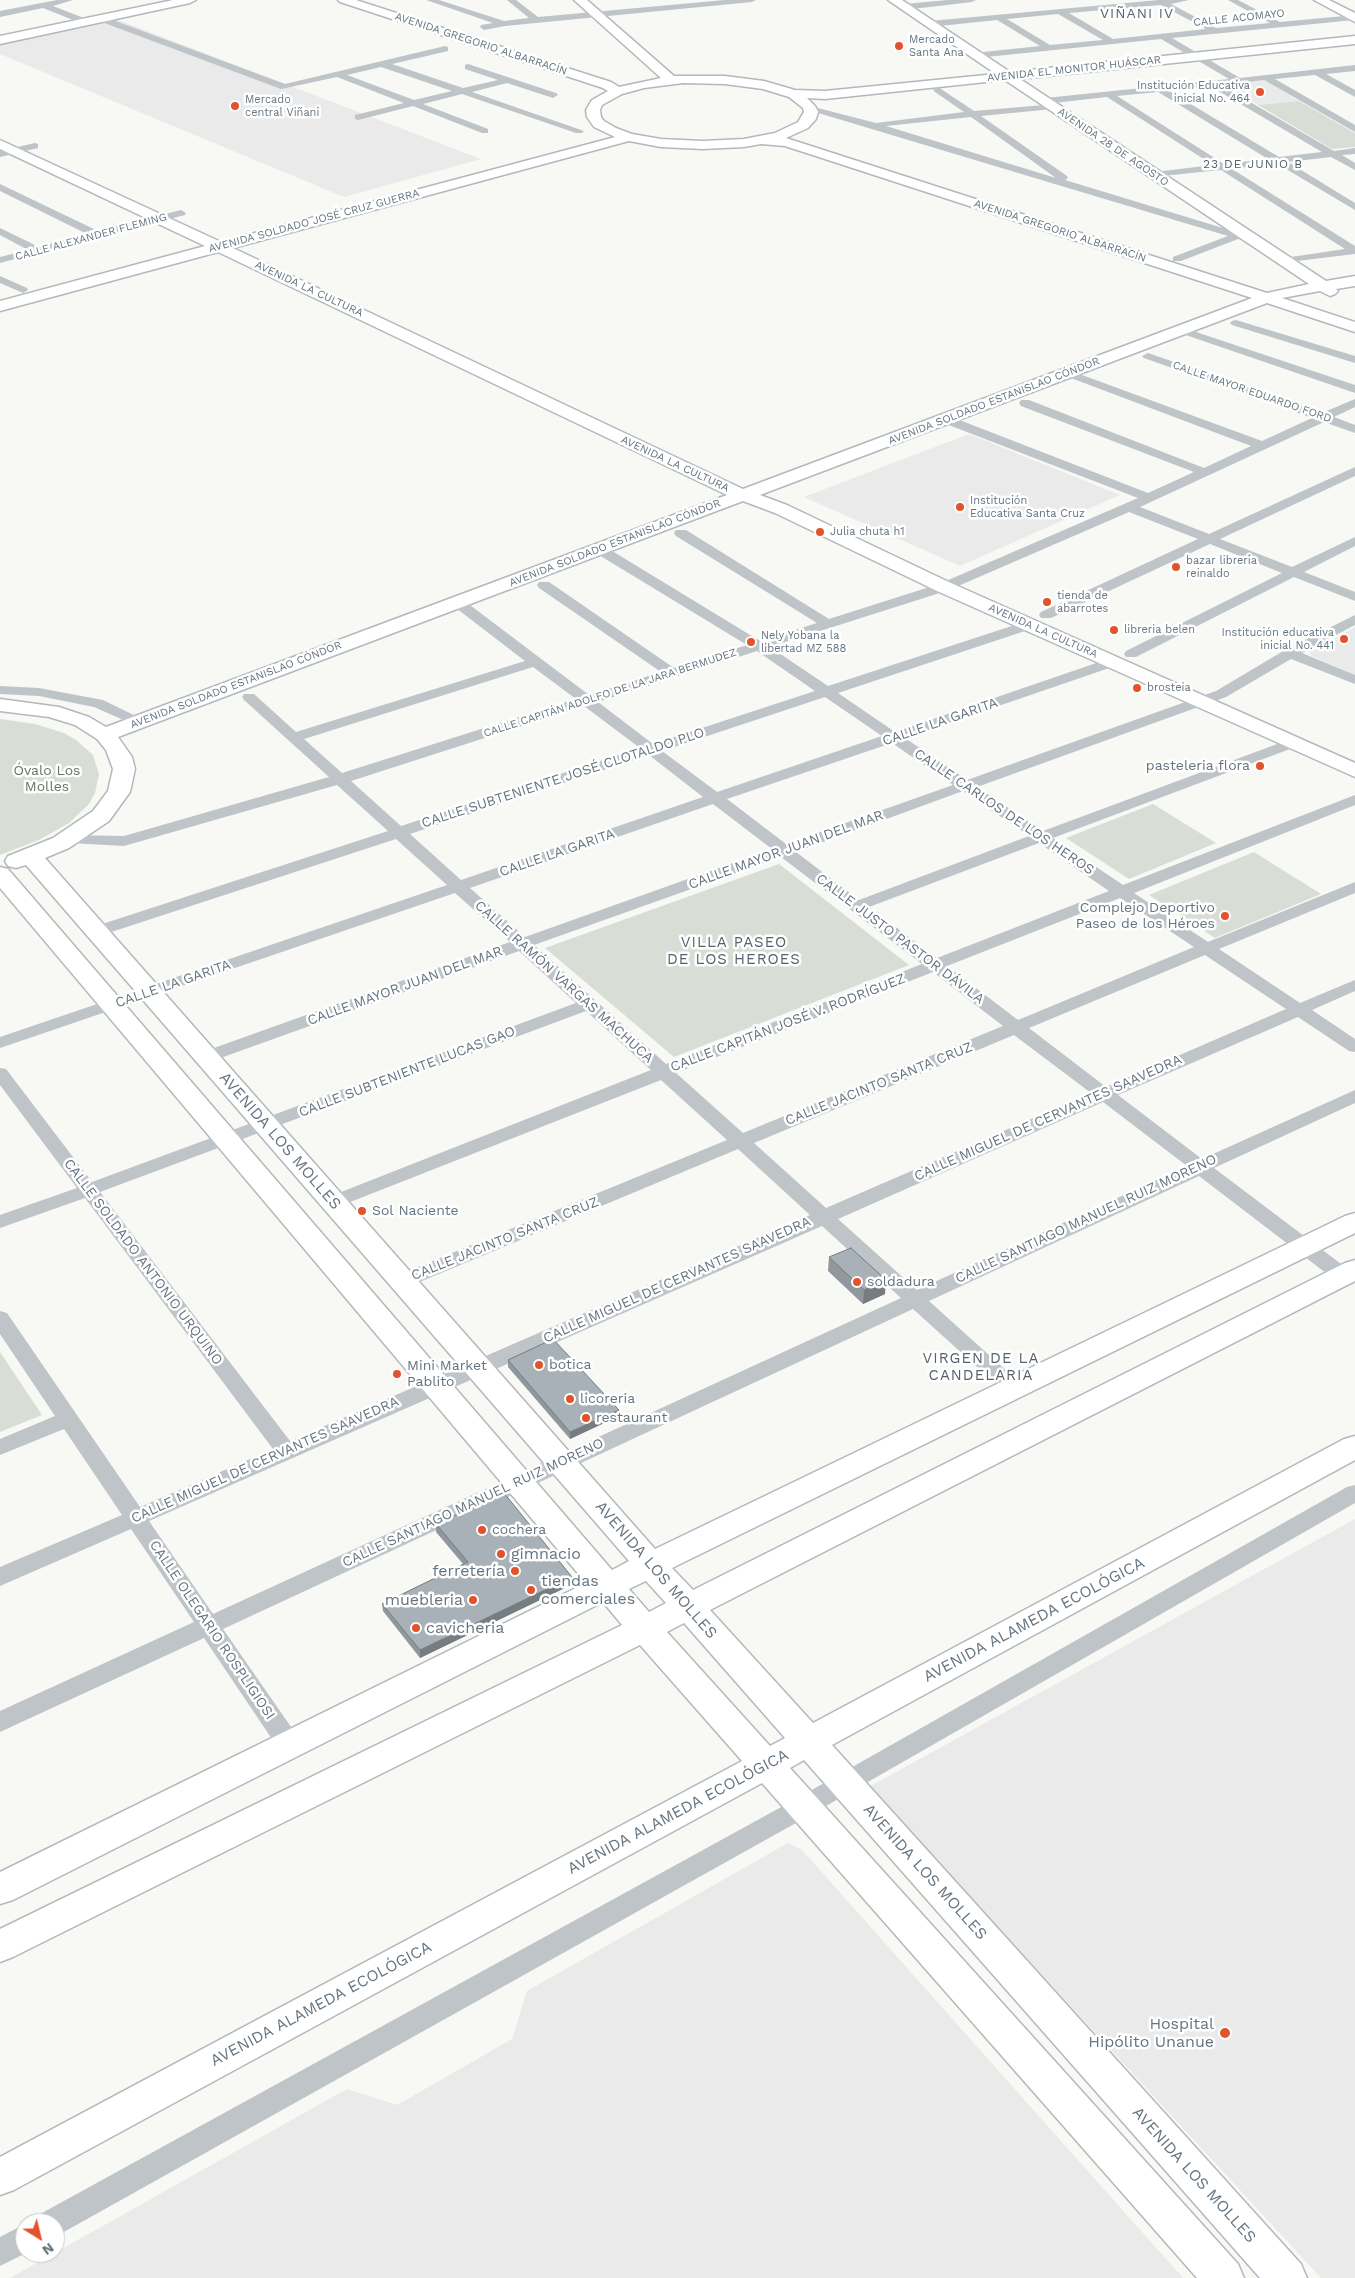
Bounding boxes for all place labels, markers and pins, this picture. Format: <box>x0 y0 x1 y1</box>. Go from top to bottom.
place label: Mercado Santa Ana <box>909 33 964 59</box>
marker: Mercado Santa Ana <box>893 40 905 52</box>
place label: Institución Educativa inicial No. 464 <box>1137 79 1250 105</box>
marker: Institución Educativa inicial No. 464 <box>1254 86 1266 98</box>
place label: Mercado central Viñani <box>245 93 319 119</box>
marker: Mercado central Viñani <box>229 100 241 112</box>
place label: Institución Educativa Santa Cruz <box>970 494 1085 520</box>
marker: Institución Educativa Santa Cruz <box>954 501 966 513</box>
place label: Julia chuta h1 <box>830 525 905 539</box>
marker: Julia chuta h1 <box>814 526 826 538</box>
place label: bazar libreria reinaldo <box>1186 554 1257 580</box>
marker: bazar libreria reinaldo <box>1170 561 1182 573</box>
place label: tienda de abarrotes <box>1057 589 1108 615</box>
marker: tienda de abarrotes <box>1041 596 1053 608</box>
place label: libreria belen <box>1124 623 1195 637</box>
marker: libreria belen <box>1108 624 1120 636</box>
place label: Institución educativa inicial No. 441 <box>1221 626 1334 652</box>
place label: Nely Yobana la libertad MZ 588 <box>761 629 846 655</box>
marker: Institución educativa inicial No. 441 <box>1338 633 1350 645</box>
marker: Nely Yobana la libertad MZ 588 <box>745 636 757 648</box>
place label: brosteia <box>1147 681 1191 695</box>
marker: brosteia <box>1131 682 1143 694</box>
place label: pasteleria flora <box>1146 758 1250 774</box>
marker: pasteleria flora <box>1254 760 1266 772</box>
place label: Complejo Deportivo Paseo de los Héroes <box>1076 900 1215 932</box>
marker: Complejo Deportivo Paseo de los Héroes <box>1219 910 1231 922</box>
place label: Sol Naciente <box>372 1203 459 1219</box>
marker: Sol Naciente <box>356 1205 368 1217</box>
place label: soldadura <box>867 1274 935 1290</box>
marker: soldadura <box>851 1276 863 1288</box>
place label: botica <box>549 1357 591 1373</box>
place label: Mini Market Pablito <box>407 1358 487 1390</box>
marker: botica <box>533 1359 545 1371</box>
marker: Mini Market Pablito <box>391 1368 403 1380</box>
place label: licoreria <box>580 1391 635 1407</box>
marker: licoreria <box>564 1393 576 1405</box>
place label: restaurant <box>596 1410 667 1426</box>
marker: restaurant <box>580 1412 592 1424</box>
place label: cochera <box>492 1522 546 1538</box>
marker: cochera <box>476 1524 488 1536</box>
place label: gimnacio <box>511 1544 581 1564</box>
marker: gimnacio <box>495 1548 507 1560</box>
place label: ferretería <box>432 1561 505 1581</box>
marker: ferretería <box>509 1565 521 1577</box>
place label: tiendas comerciales <box>541 1571 635 1609</box>
marker: tiendas comerciales <box>525 1584 537 1596</box>
place label: muebleria <box>385 1590 463 1610</box>
marker: muebleria <box>467 1594 479 1606</box>
place label: cavicheria <box>426 1618 504 1638</box>
marker: cavicheria <box>410 1622 422 1634</box>
place label: Hospital Hipólito Unanue <box>1088 2014 1214 2052</box>
marker: Hospital Hipólito Unanue <box>1218 2026 1232 2040</box>

